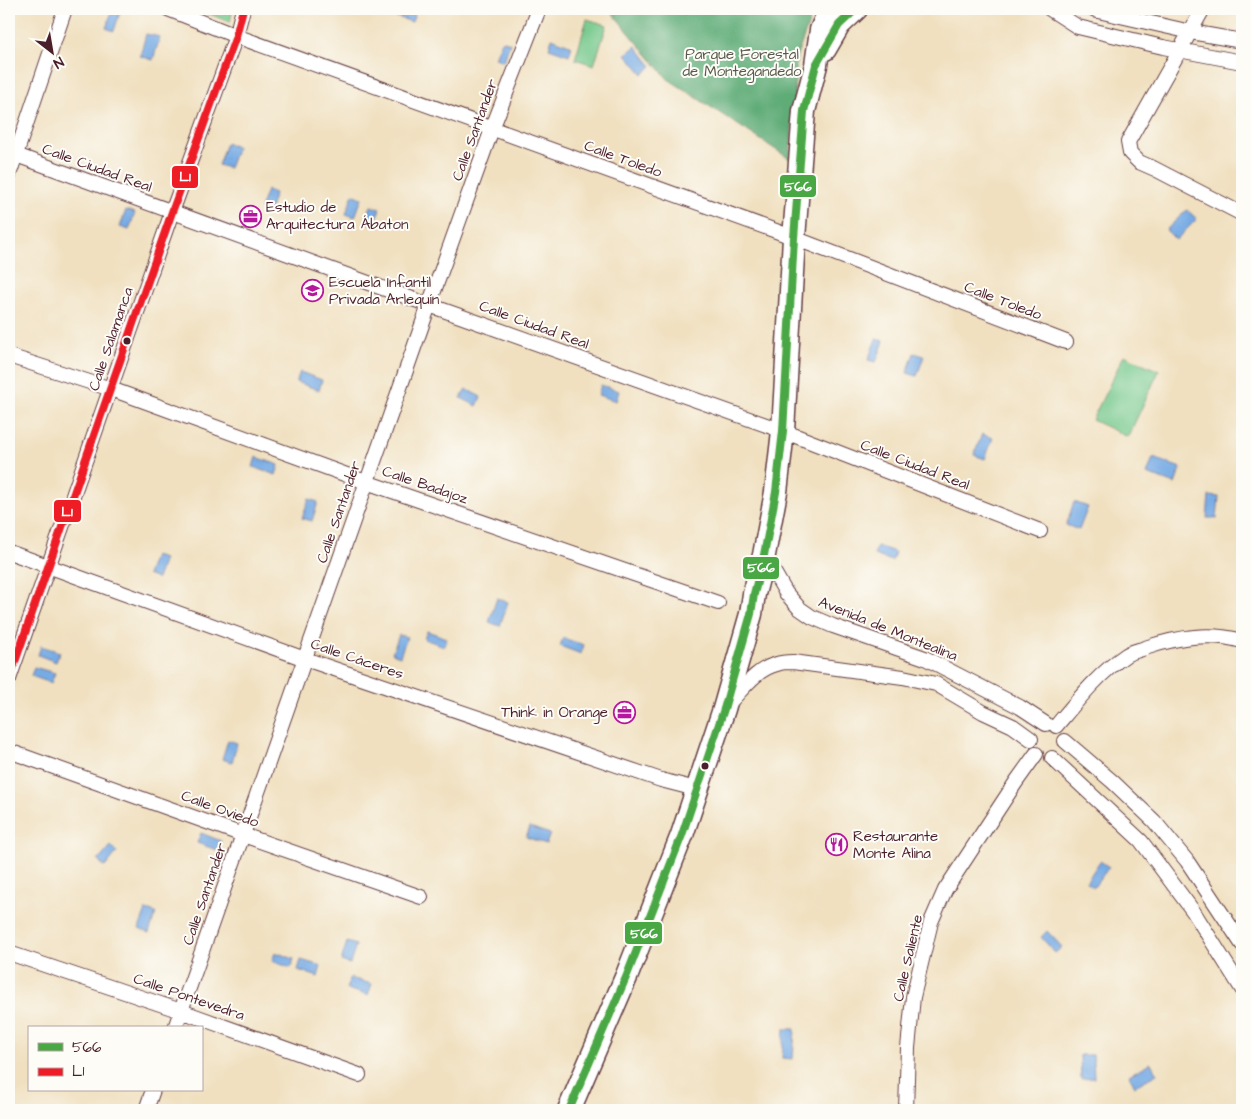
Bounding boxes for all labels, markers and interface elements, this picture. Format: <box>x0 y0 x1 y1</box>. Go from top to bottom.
north arrow <box>28 28 78 78</box>
park label: Parque Forestal de Montegandedo <box>682 44 802 83</box>
text: N <box>49 51 67 73</box>
street label: Calle Santander <box>447 76 503 184</box>
street label: Calle Toledo <box>581 135 665 183</box>
street label: Calle Ciudad Real <box>39 138 155 198</box>
line badge: L1 <box>171 165 199 189</box>
text: L1 <box>179 167 191 187</box>
line badge: 566 <box>779 174 817 198</box>
text: 566 <box>784 177 812 197</box>
place label: Estudio de Arquitectura Ábaton <box>266 197 409 235</box>
office icon: Estudio de Arquitectura Ábaton <box>238 204 262 228</box>
place label: Escuela Infantil Privada Arlequín <box>329 272 440 310</box>
street label: Calle Toledo <box>961 277 1045 326</box>
school or university icon: Escuela Infantil Privada Arlequín <box>301 279 325 303</box>
street label: Calle Salamanca <box>83 284 139 394</box>
street label: Calle Ciudad Real <box>476 295 592 355</box>
unlabelled marker <box>122 336 132 346</box>
street label: Calle Ciudad Real <box>857 435 973 495</box>
street label: Calle Santander <box>312 458 366 566</box>
street label: Calle Badajoz <box>379 461 471 510</box>
line badge: L1 <box>53 499 82 523</box>
text: L1 <box>61 502 73 522</box>
line badge: 566 <box>742 556 780 580</box>
text: 566 <box>747 558 775 578</box>
street label: Avenida de Montealina <box>815 591 961 667</box>
street label: Calle Cáceres <box>308 633 407 685</box>
office icon: Think in Orange <box>612 700 636 724</box>
place label: Think in Orange <box>501 702 608 724</box>
unlabelled marker <box>700 761 710 771</box>
street label: Calle Oviedo <box>178 785 262 833</box>
place label: Restaurante Monte Alina <box>853 826 938 864</box>
restaurant icon: Restaurante Monte Alina <box>825 833 849 857</box>
street label: Calle Santander <box>178 840 232 948</box>
street label: Calle Saliente <box>888 912 928 1004</box>
line badge: 566 <box>624 921 663 945</box>
text: 566 <box>630 924 658 944</box>
street label: Calle Pontevedra <box>131 968 248 1026</box>
legend <box>28 1026 202 1092</box>
text: 566 <box>72 1037 102 1058</box>
text: L1 <box>72 1061 84 1082</box>

